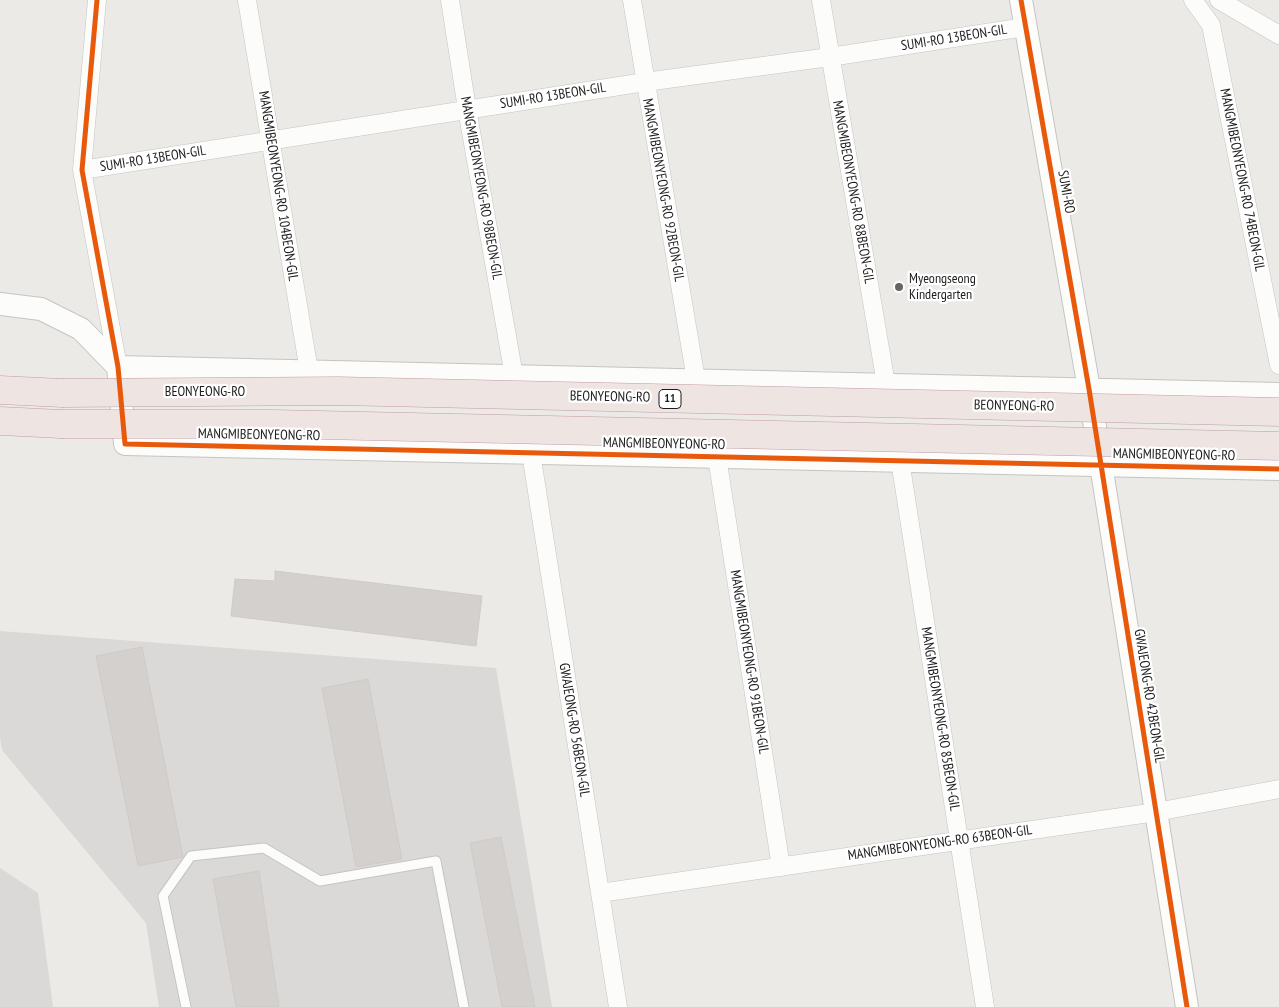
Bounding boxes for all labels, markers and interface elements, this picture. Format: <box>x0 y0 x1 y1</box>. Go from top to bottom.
street label: SUMI-RO 13BEON-GIL <box>900 21 1008 55</box>
street label: SUMI-RO 13BEON-GIL <box>499 79 607 113</box>
street label: MANGMIBEONYEONG-RO 74BEON-GIL <box>1216 87 1268 273</box>
street label: MANGMIBEONYEONG-RO 104BEON-GIL <box>255 90 301 282</box>
street label: MANGMIBEONYEONG-RO 98BEON-GIL <box>457 95 505 281</box>
street label: MANGMIBEONYEONG-RO 92BEON-GIL <box>639 97 687 283</box>
street label: MANGMIBEONYEONG-RO 88BEON-GIL <box>829 99 877 285</box>
street label: SUMI-RO 13BEON-GIL <box>99 142 207 176</box>
street label: SUMI-RO <box>1054 169 1078 215</box>
place label: Myeongseong Kindergarten <box>909 271 976 304</box>
marker: Myeongseong Kindergarten <box>893 281 905 293</box>
street label: BEONYEONG-RO <box>165 384 245 400</box>
street label: BEONYEONG-RO <box>570 388 650 406</box>
road number: 11 <box>659 389 681 408</box>
street label: BEONYEONG-RO <box>974 397 1054 415</box>
street label: MANGMIBEONYEONG-RO <box>198 426 320 444</box>
street label: MANGMIBEONYEONG-RO <box>603 435 725 453</box>
street label: MANGMIBEONYEONG-RO <box>1113 446 1235 464</box>
street label: MANGMIBEONYEONG-RO 91BEON-GIL <box>726 569 772 755</box>
street label: MANGMIBEONYEONG-RO 85BEON-GIL <box>917 626 963 812</box>
street label: GWAJEONG-RO 42BEON-GIL <box>1130 628 1168 764</box>
street label: GWAJEONG-RO 56BEON-GIL <box>555 662 593 798</box>
street label: MANGMIBEONYEONG-RO 63BEON-GIL <box>847 822 1033 864</box>

